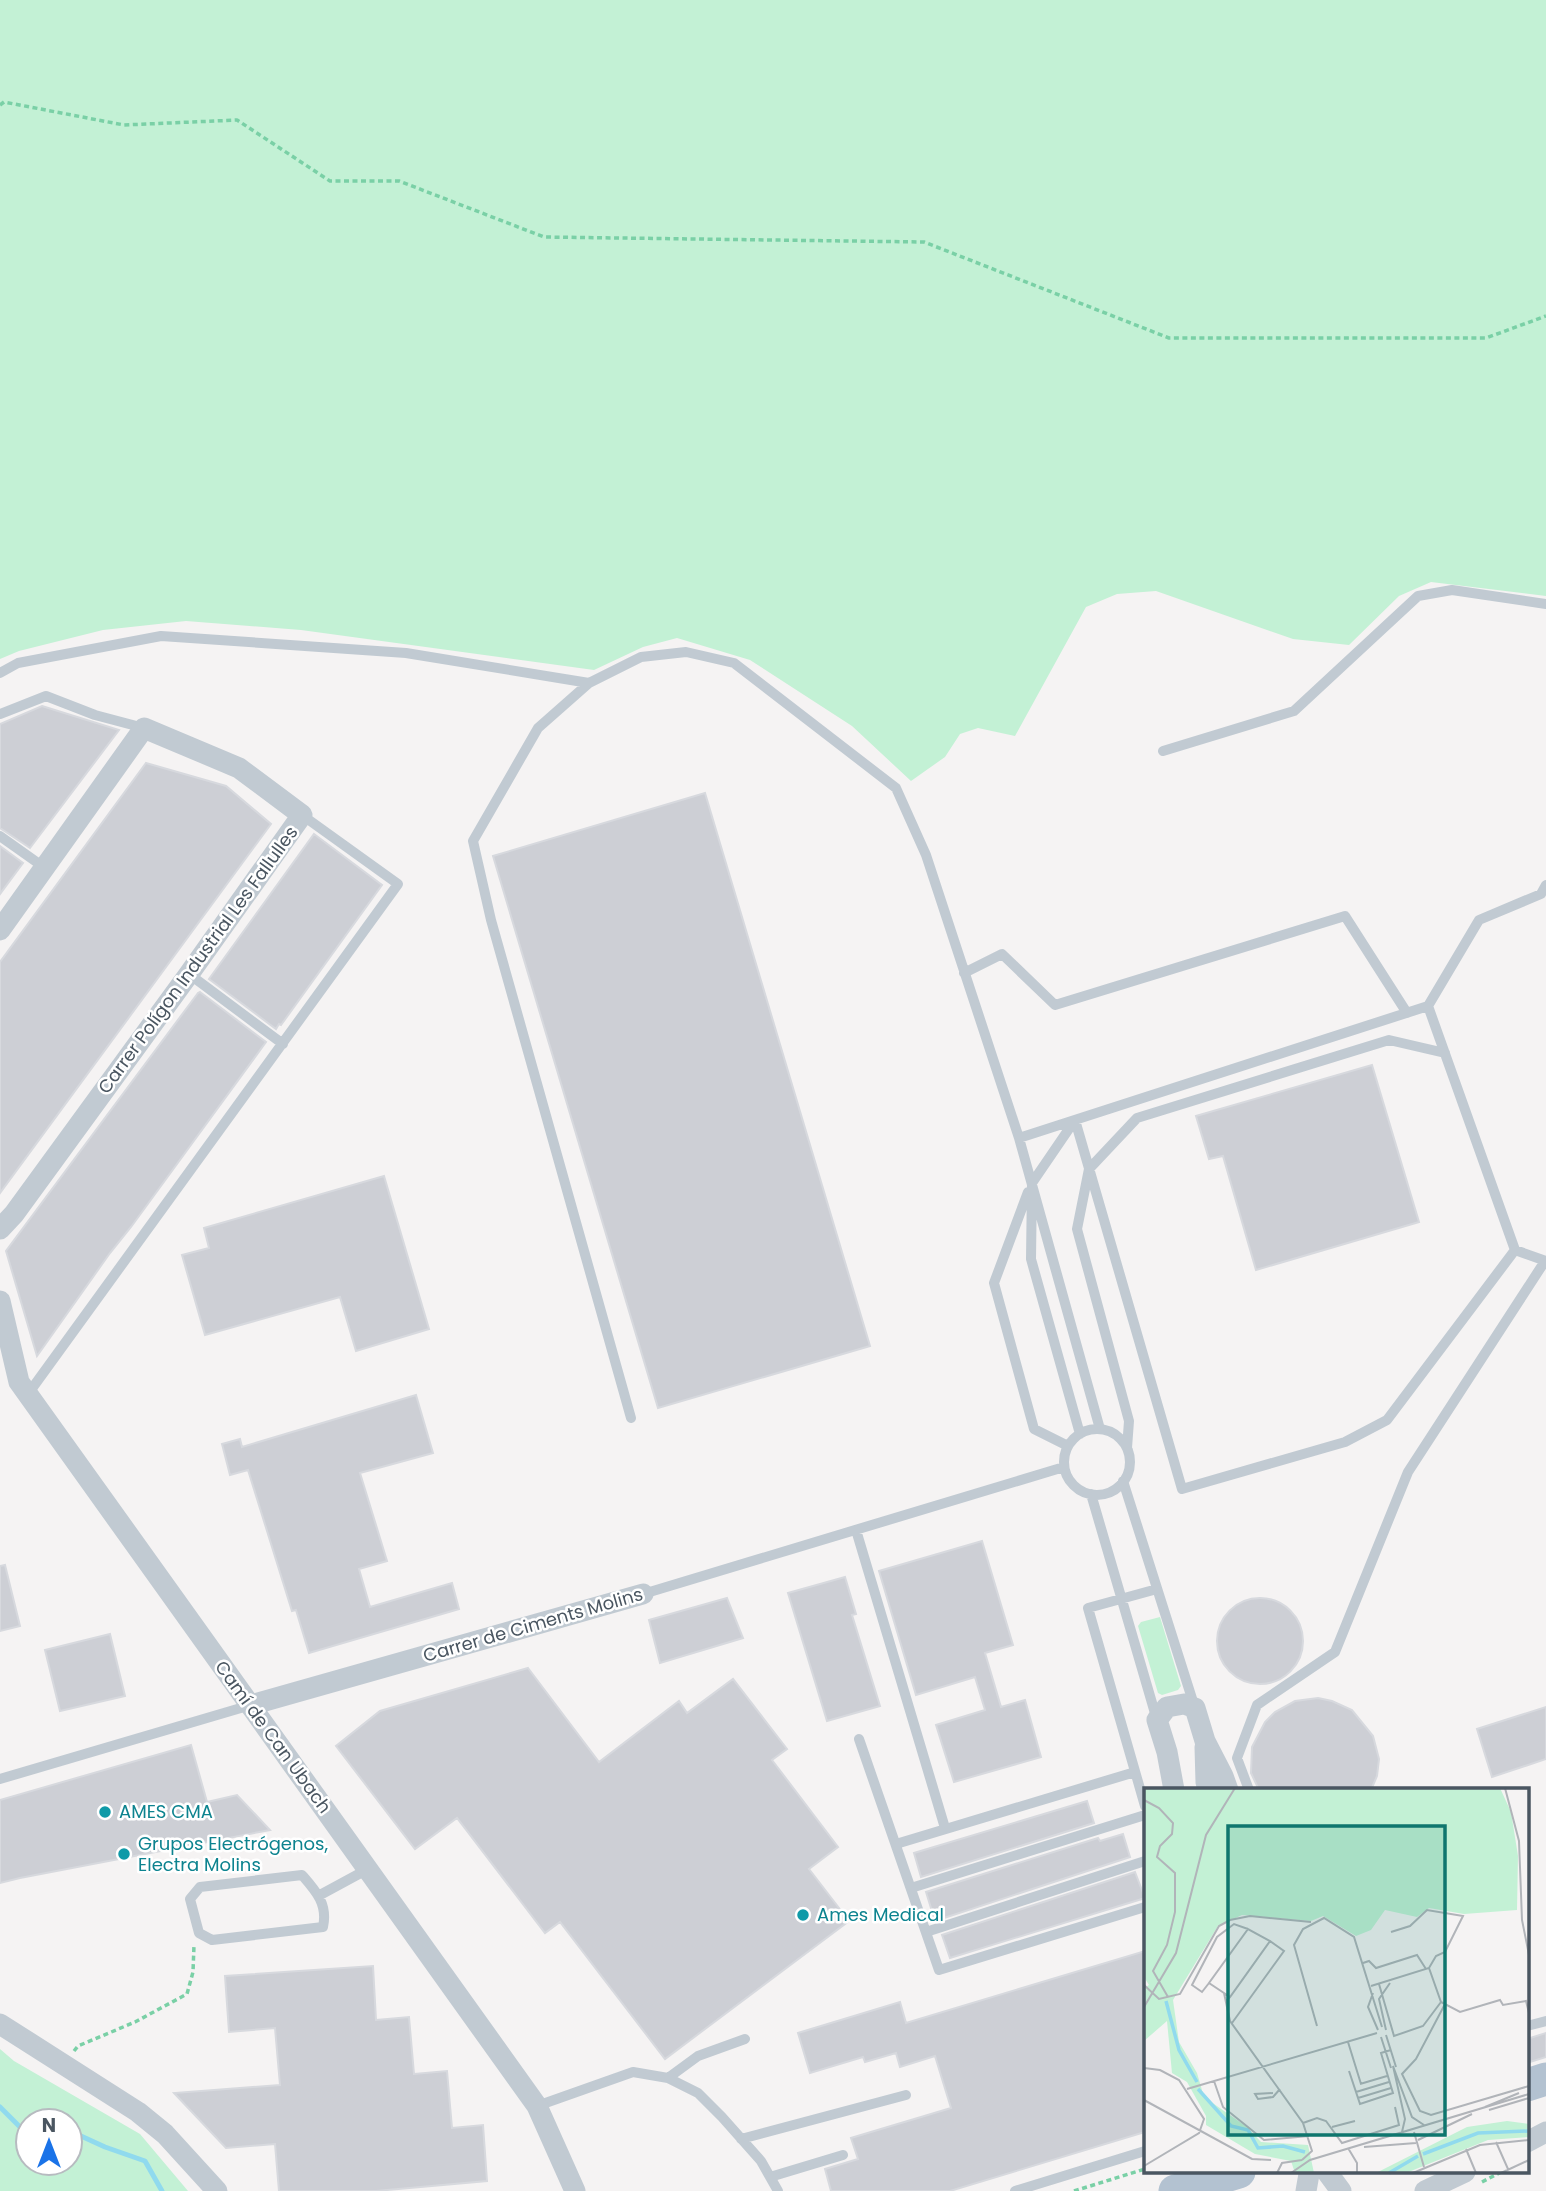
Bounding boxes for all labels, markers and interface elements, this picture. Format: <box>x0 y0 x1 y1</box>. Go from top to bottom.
street label: Carrer Polígon Industrial Les Fallulles <box>92 821 303 1099</box>
street label: Carrer de Ciments Molins <box>420 1581 646 1668</box>
street label: Camí de Can Ubach <box>209 1655 337 1818</box>
inset map <box>1144 1788 1528 2174</box>
place label: AMES CMA <box>119 1799 213 1824</box>
marker: AMES CMA <box>97 1804 113 1820</box>
place label: Grupos Electrógenos, Electra Molins <box>138 1831 328 1877</box>
marker: Grupos Electrógenos, Electra Molins <box>116 1846 132 1862</box>
place label: Ames Medical <box>817 1902 944 1927</box>
marker: Ames Medical <box>795 1907 811 1923</box>
north arrow <box>14 2107 84 2177</box>
text: N <box>42 2112 56 2139</box>

